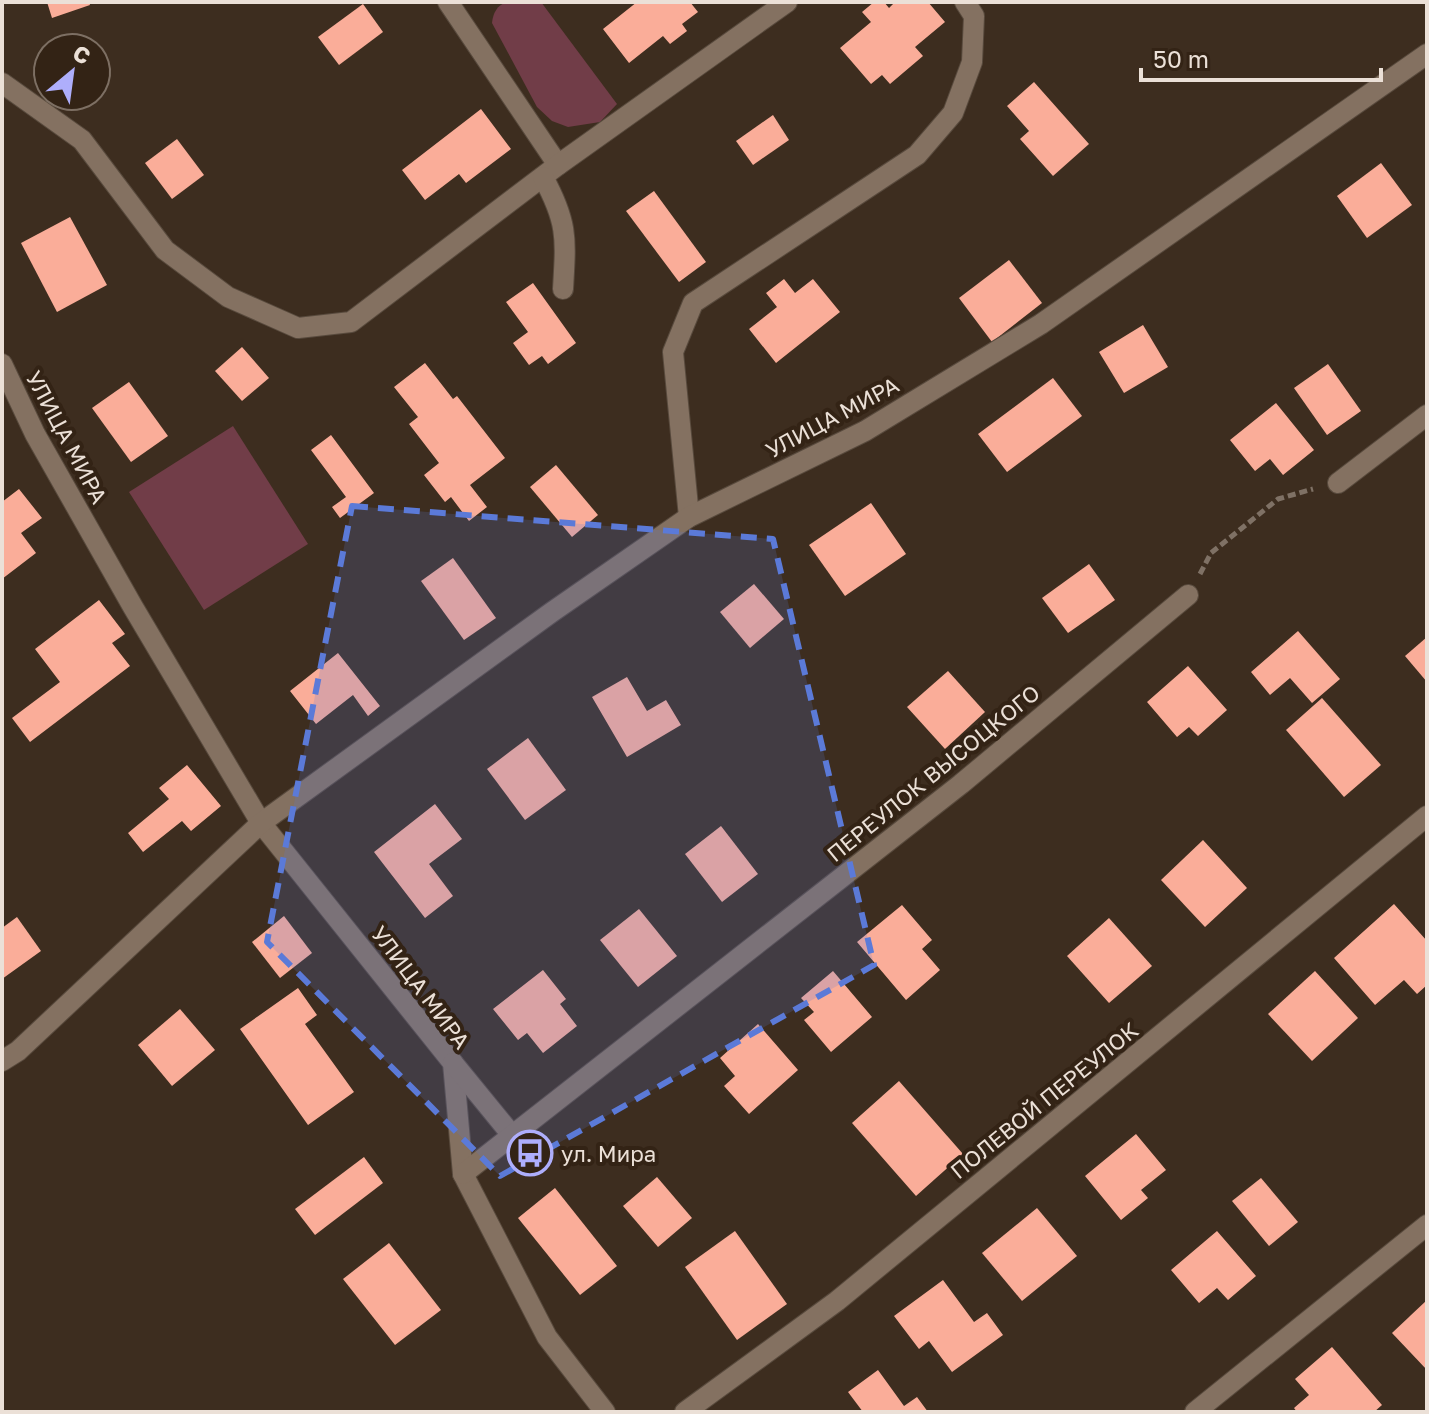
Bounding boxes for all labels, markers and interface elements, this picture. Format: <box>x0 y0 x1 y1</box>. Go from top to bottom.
north arrow <box>32 32 112 112</box>
scale bar <box>1141 32 1381 82</box>
text: С <box>69 38 95 70</box>
text: 50 m <box>1153 44 1209 73</box>
street label: УЛИЦА МИРА <box>21 366 113 508</box>
street label: УЛИЦА МИРА <box>761 371 903 463</box>
street label: ПЕРЕУЛОК ВЫСОЦКОГО <box>821 679 1045 867</box>
street label: УЛИЦА МИРА <box>366 920 476 1054</box>
street label: ПОЛЕВОЙ ПЕРЕУЛОК <box>945 1016 1143 1184</box>
bus stop icon: ул. Мира <box>506 1129 554 1177</box>
place label: ул. Мира <box>561 1140 656 1167</box>

